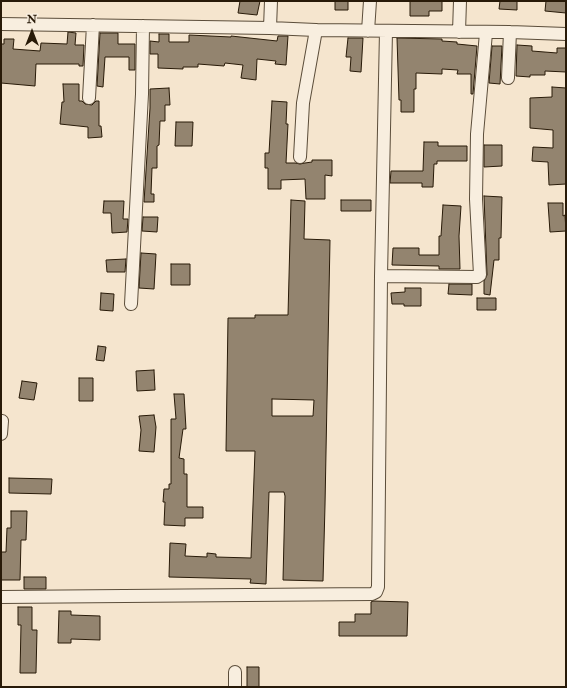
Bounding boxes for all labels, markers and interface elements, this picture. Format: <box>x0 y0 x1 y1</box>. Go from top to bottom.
north arrow <box>12 12 52 52</box>
text: N <box>27 13 37 26</box>

